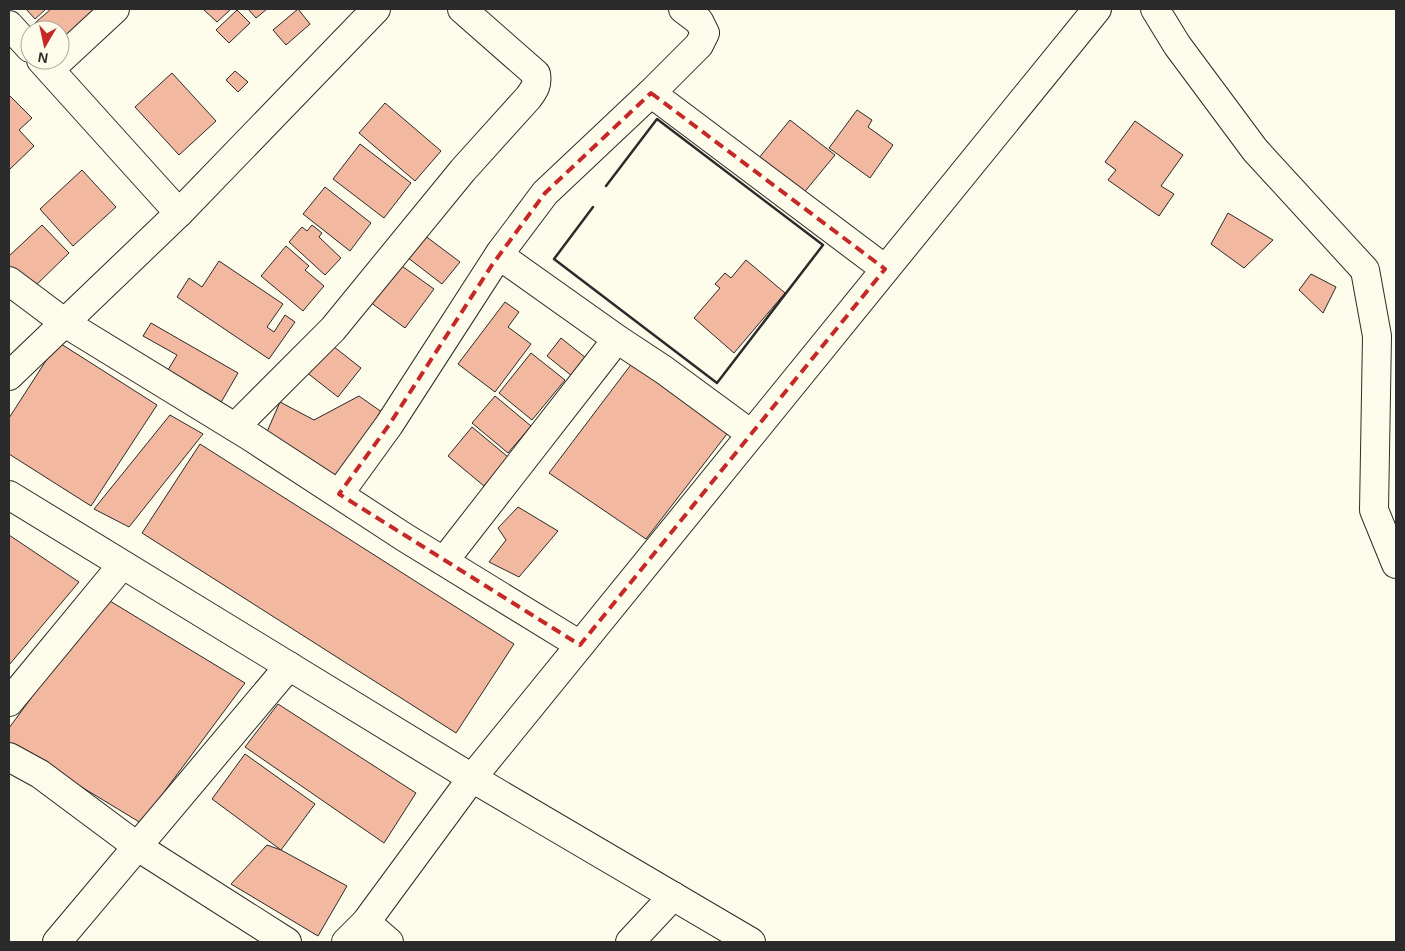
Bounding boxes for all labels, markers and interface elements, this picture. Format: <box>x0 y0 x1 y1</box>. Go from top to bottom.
north arrow <box>20 20 70 70</box>
text: N <box>37 49 49 67</box>

